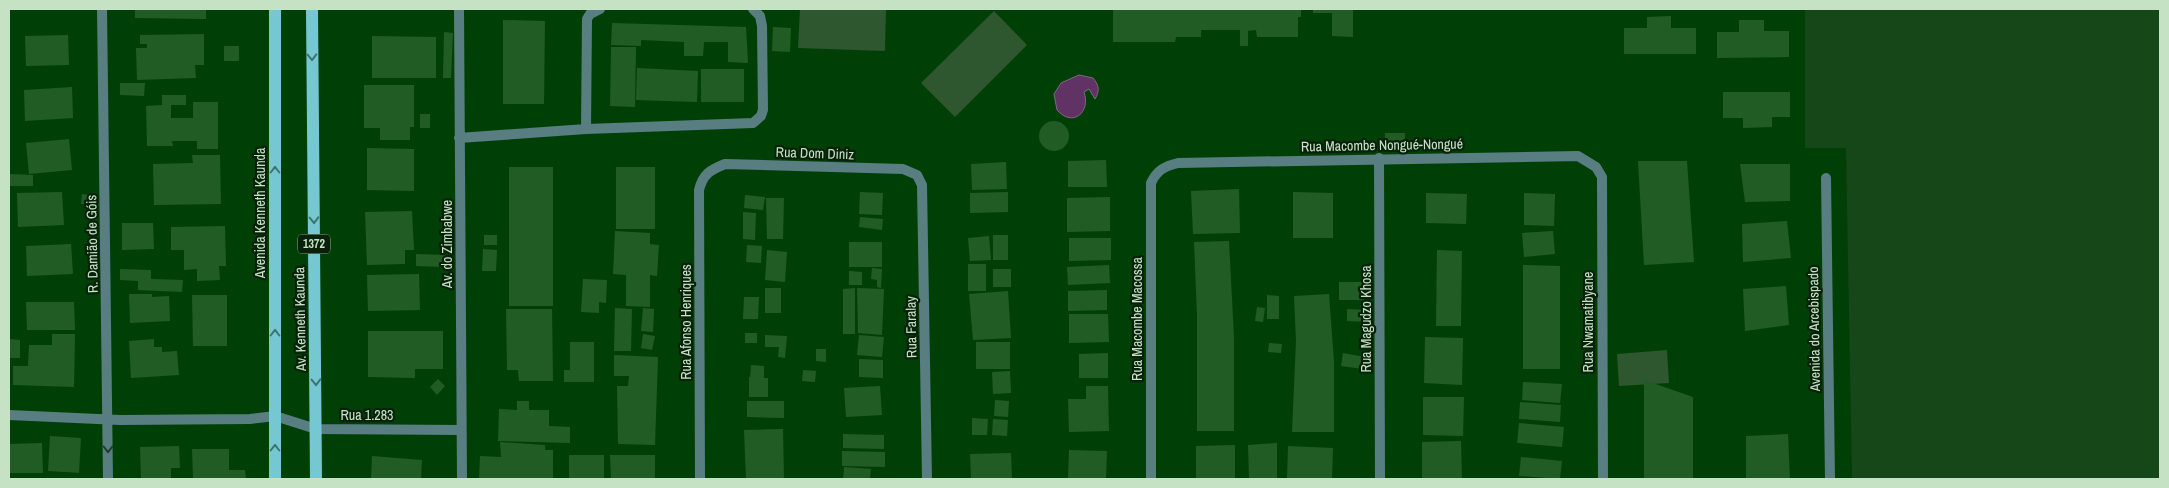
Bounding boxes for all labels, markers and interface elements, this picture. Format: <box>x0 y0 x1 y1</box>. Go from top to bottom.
one-way arrow <box>307 54 317 62</box>
street label: Rua Macombe Nongué-Nongué <box>1301 135 1463 155</box>
street label: Rua Dom Diniz <box>775 143 855 163</box>
street label: Avenida Kenneth Kaunda <box>251 147 269 279</box>
one-way arrow <box>270 166 280 174</box>
street label: R. Damião de Góis <box>82 194 102 293</box>
street label: Av. do Zimbabwe <box>438 200 456 289</box>
one-way arrow <box>309 216 319 224</box>
road number: 1372 <box>298 234 330 253</box>
street label: Rua Macombe Macossa <box>1128 257 1146 381</box>
street label: Rua Afonso Henriques <box>677 264 695 380</box>
street label: Rua Magudzo Khosa <box>1357 265 1375 373</box>
street label: Av. Kenneth Kaunda <box>290 266 310 372</box>
street label: Avenida do Arcebispado <box>1804 266 1824 393</box>
street label: Rua Nwamatibyane <box>1579 272 1597 372</box>
street label: Rua Faralay <box>901 296 921 358</box>
one-way arrow <box>270 328 280 336</box>
one-way arrow <box>310 379 321 387</box>
street label: Rua 1.283 <box>341 406 393 424</box>
one-way arrow <box>270 444 280 452</box>
one-way arrow <box>103 445 113 453</box>

